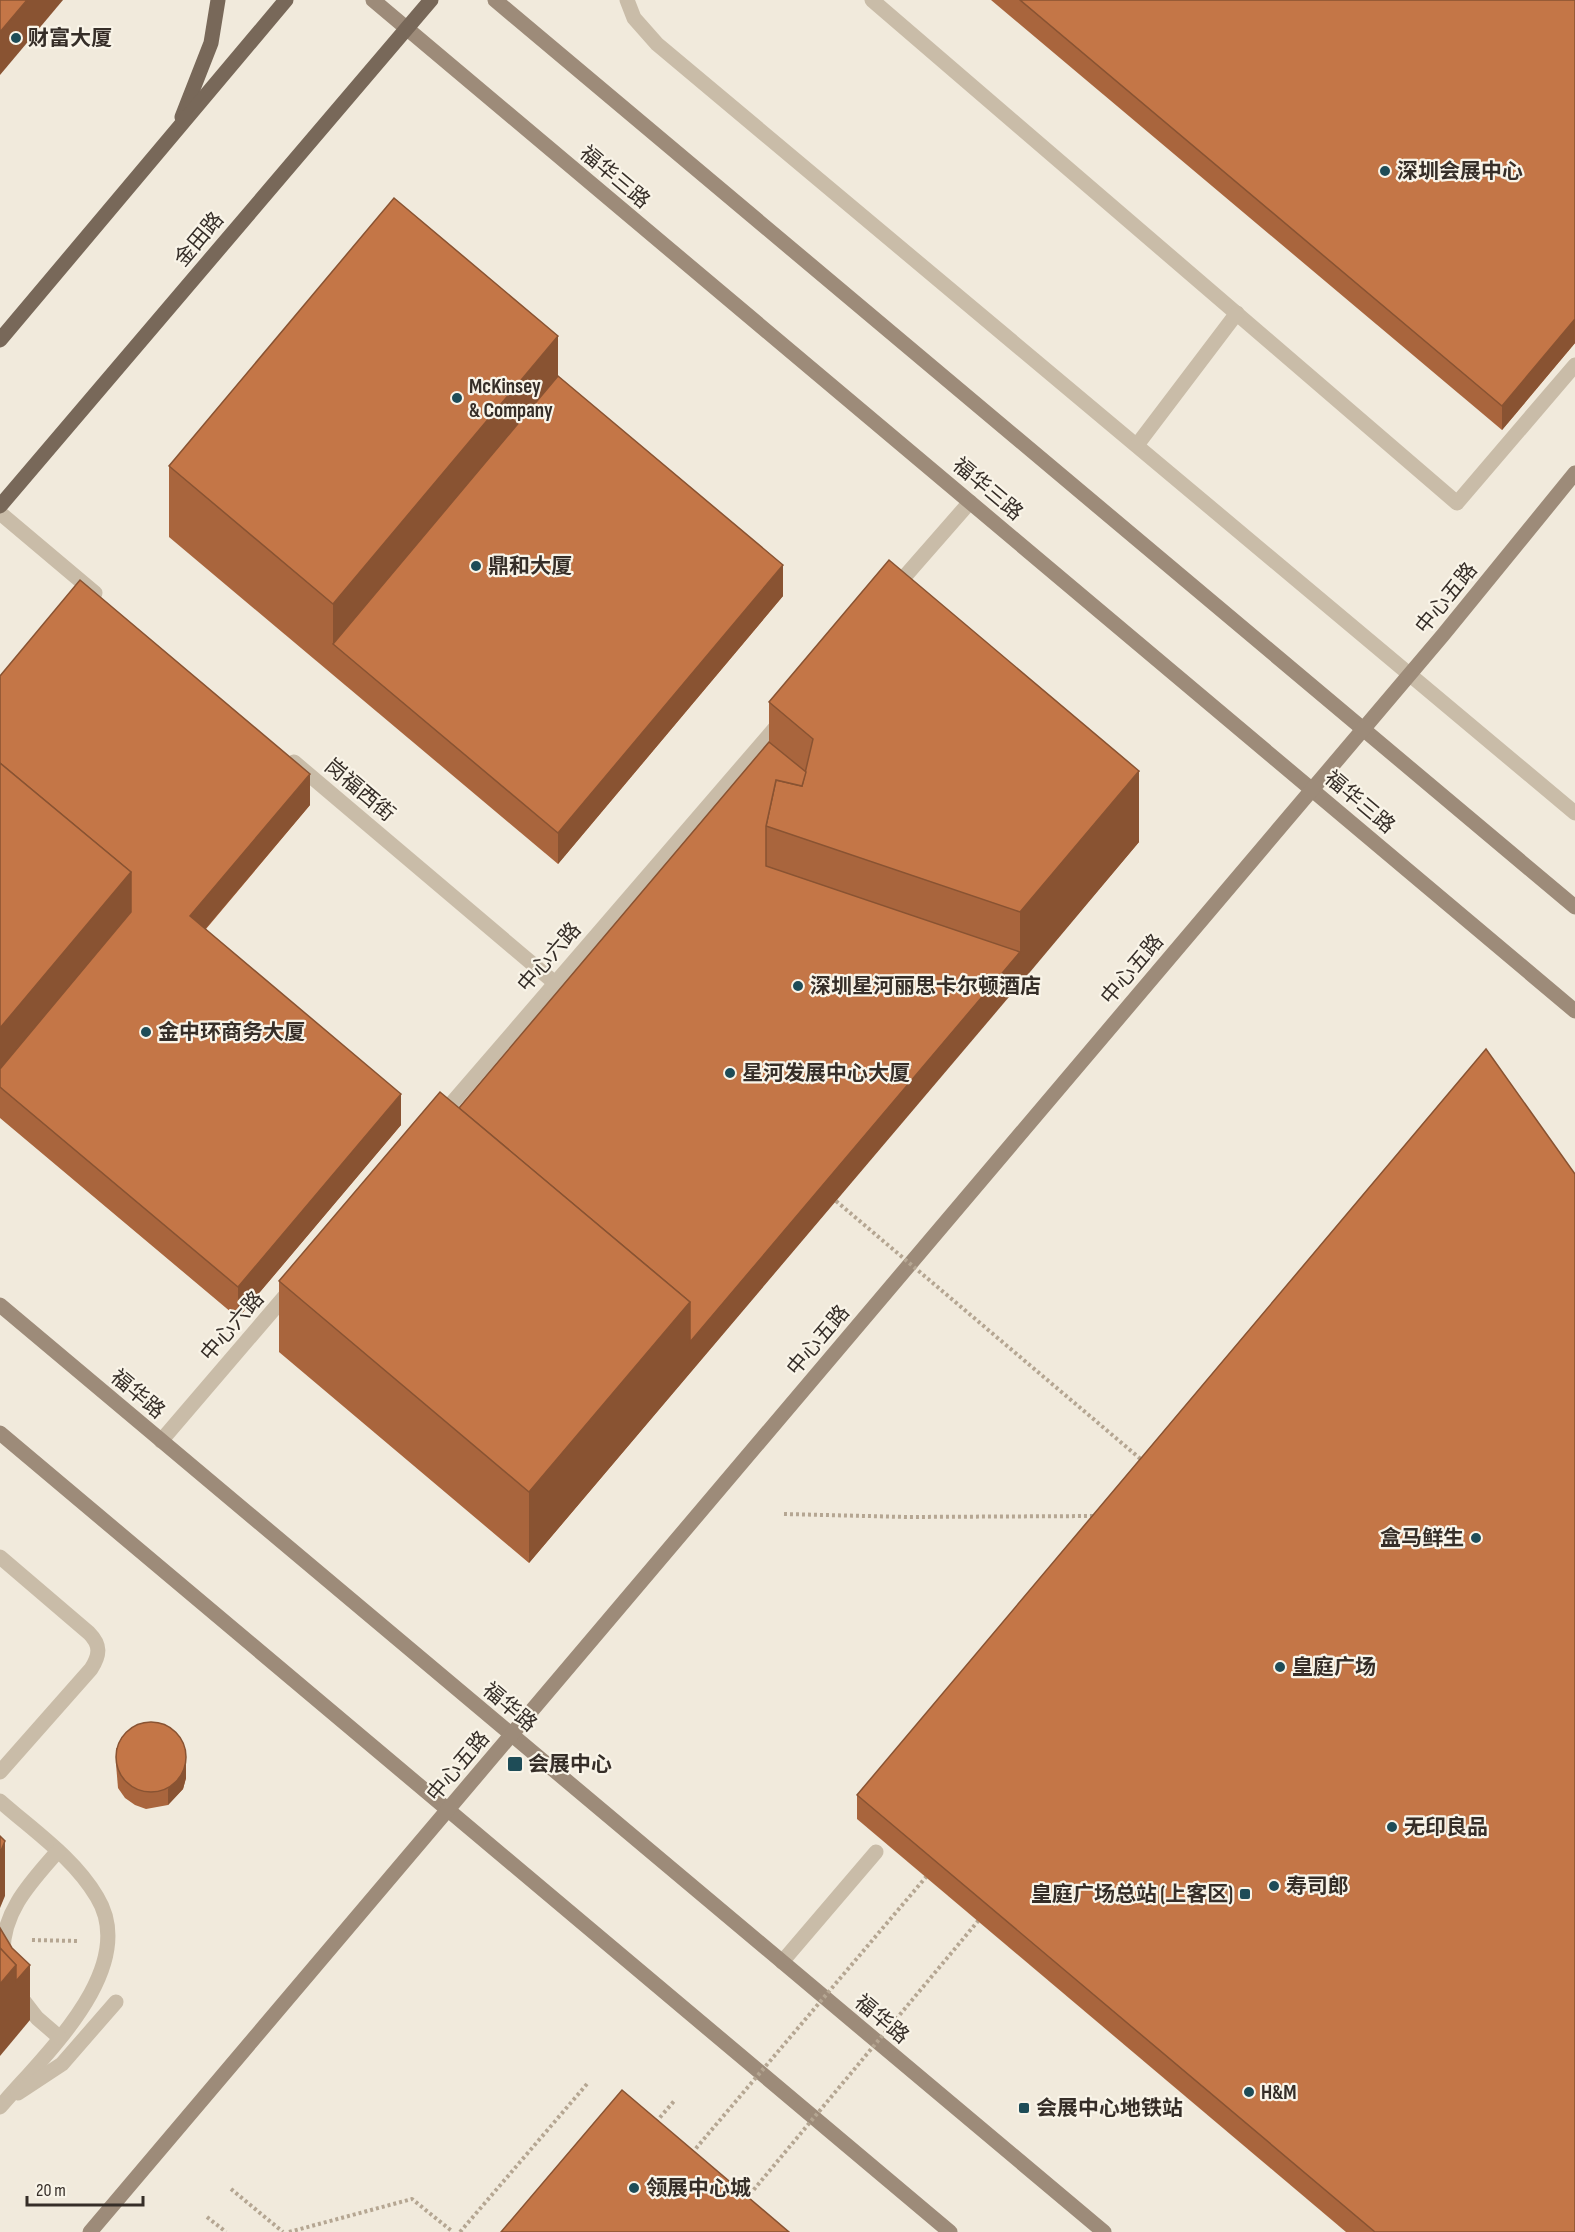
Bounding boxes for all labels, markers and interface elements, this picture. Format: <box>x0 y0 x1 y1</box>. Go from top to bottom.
place label: 财富大厦 <box>28 26 112 51</box>
marker: 财富大厦 <box>9 31 23 45</box>
street label: 福华三路 <box>574 141 655 214</box>
place label: 深圳会展中心 <box>1397 159 1523 184</box>
marker: 深圳会展中心 <box>1378 164 1392 178</box>
street label: 金田路 <box>170 207 229 271</box>
place label: McKinsey & Company <box>469 374 553 423</box>
marker: McKinsey & Company <box>450 391 464 405</box>
street label: 福华三路 <box>947 453 1028 526</box>
place label: 鼎和大厦 <box>488 554 572 579</box>
street label: 中心五路 <box>1410 558 1483 639</box>
marker: 鼎和大厦 <box>469 559 483 573</box>
street label: 岗福西街 <box>319 754 400 827</box>
street label: 福华三路 <box>1319 766 1400 839</box>
street label: 中心六路 <box>512 917 586 997</box>
street label: 中心五路 <box>1096 929 1169 1010</box>
place label: 深圳星河丽思卡尔顿酒店 <box>810 974 1041 999</box>
marker: 深圳星河丽思卡尔顿酒店 <box>791 979 805 993</box>
place label: 金中环商务大厦 <box>158 1020 305 1045</box>
marker: 金中环商务大厦 <box>139 1025 153 1039</box>
place label: 星河发展中心大厦 <box>742 1061 910 1086</box>
marker: 星河发展中心大厦 <box>723 1066 737 1080</box>
street label: 中心六路 <box>195 1286 269 1366</box>
street label: 中心五路 <box>782 1300 855 1381</box>
street label: 福华路 <box>106 1365 170 1424</box>
place label: 盒马鲜生 <box>1380 1526 1464 1551</box>
marker: 盒马鲜生 <box>1469 1531 1483 1545</box>
place label: 皇庭广场 <box>1292 1655 1376 1680</box>
marker: 皇庭广场 <box>1273 1660 1287 1674</box>
street label: 福华路 <box>478 1678 542 1737</box>
street label: 中心五路 <box>422 1726 495 1807</box>
place label: 会展中心 <box>528 1752 612 1777</box>
marker: 会展中心 <box>506 1755 524 1773</box>
place label: 无印良品 <box>1404 1815 1488 1840</box>
marker: 无印良品 <box>1385 1820 1399 1834</box>
place label: 寿司郎 <box>1286 1874 1349 1899</box>
marker: 寿司郎 <box>1267 1879 1281 1893</box>
place label: 皇庭广场总站 (上客区) <box>1031 1882 1233 1907</box>
marker: 皇庭广场总站 (上客区) <box>1238 1887 1252 1901</box>
street label: 福华路 <box>850 1990 914 2049</box>
place label: H&M <box>1261 2080 1297 2105</box>
marker: H&M <box>1242 2085 1256 2099</box>
place label: 会展中心地铁站 <box>1036 2096 1183 2121</box>
marker: 会展中心地铁站 <box>1017 2101 1031 2115</box>
scale bar <box>27 2169 142 2207</box>
place label: 领展中心城 <box>646 2176 751 2201</box>
text: 20 m <box>36 2180 66 2201</box>
marker: 领展中心城 <box>627 2181 641 2195</box>

